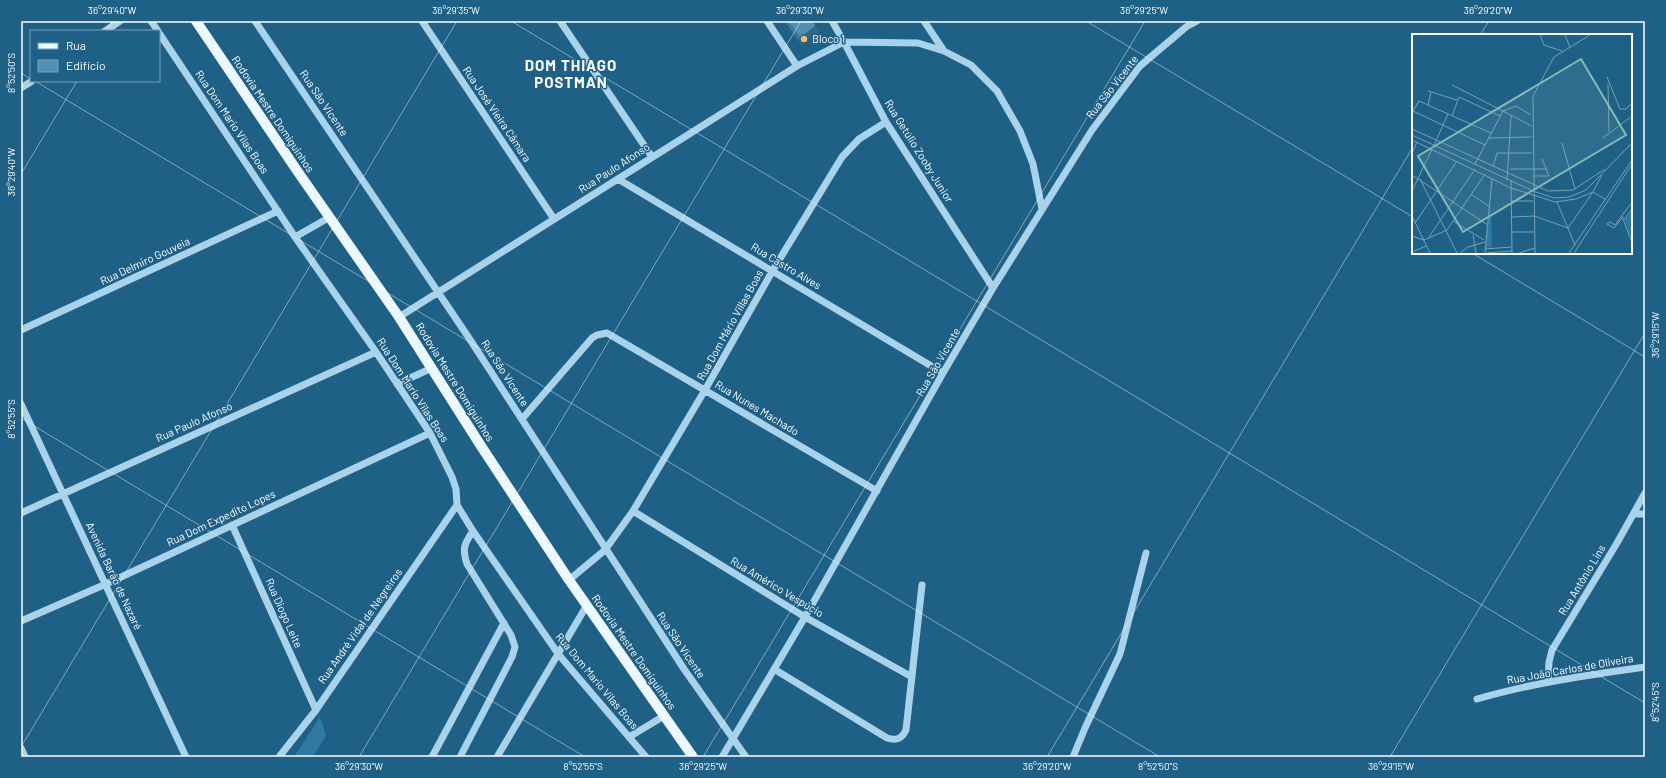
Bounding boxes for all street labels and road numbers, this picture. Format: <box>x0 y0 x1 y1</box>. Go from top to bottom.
street label: Rua São Vicente <box>1083 52 1141 121</box>
street label: Rodovia Mestre Domiguinhos <box>230 53 317 174</box>
street label: Rua José Vieira Câmara <box>461 63 534 164</box>
street label: Rua São Vicente <box>297 67 351 138</box>
street label: Rua Dom Mario Vilas Boas <box>193 68 272 176</box>
street label: Rua Getúlio Zooby Junior <box>882 97 956 204</box>
street label: Rua Paulo Afonso <box>576 140 652 195</box>
street label: Rua Delmiro Gouveia <box>98 234 192 287</box>
street label: Rua Castro Alves <box>749 240 824 292</box>
street label: Rua Dom Mário Villas Boas <box>694 267 765 382</box>
street label: Rodovia Mestre Domiguinhos <box>413 320 497 444</box>
street label: Rua São Vicente <box>913 325 963 398</box>
street label: Rua Dom Mario Vilas Boas <box>375 335 452 444</box>
street label: Rua São Vicente <box>479 337 532 409</box>
street label: Rua Nunes Machado <box>713 377 802 438</box>
street label: Rua Paulo Afonso <box>154 399 234 444</box>
street label: Rua Dom Expedito Lopes <box>164 487 277 548</box>
street label: Avenida Barão de Nazaré <box>84 520 145 632</box>
street label: Rua Antônio Lins <box>1555 542 1608 617</box>
street label: Rua Américo Vespúcio <box>728 554 826 619</box>
street label: Rua André Vidal de Negreiros <box>315 566 404 686</box>
street label: Rua Diogo Leite <box>263 576 306 650</box>
street label: Rodovia Mestre Domiguinhos <box>590 592 679 712</box>
street label: Rua São Vicente <box>654 609 708 680</box>
street label: Rua Dom Mario Vilas Boas <box>553 630 641 731</box>
street label: Rua João Carlos de Oliveira <box>1506 651 1634 686</box>

